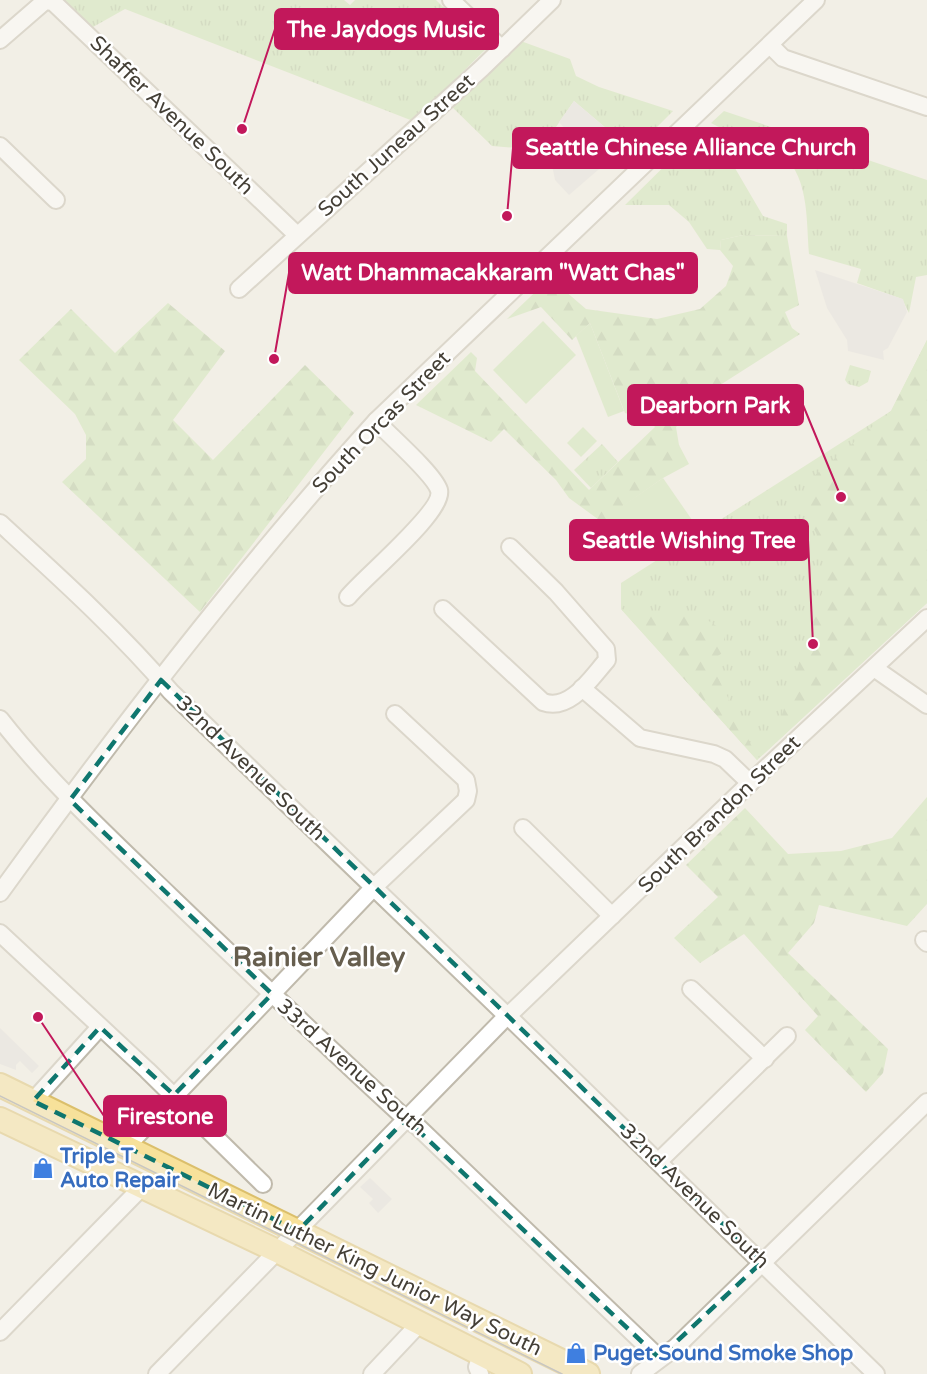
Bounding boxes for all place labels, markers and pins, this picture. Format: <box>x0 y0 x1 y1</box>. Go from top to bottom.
callout: The Jaydogs Music <box>275 9 498 49</box>
callout: Seattle Chinese Alliance Church <box>513 128 868 168</box>
callout: Watt Dhammacakkaram "Watt Chas" <box>289 253 697 293</box>
callout: Dearborn Park <box>628 385 803 425</box>
callout: Seattle Wishing Tree <box>570 520 808 560</box>
callout: Firestone <box>104 1096 226 1136</box>
place label: Triple T Auto Repair <box>59 1144 180 1193</box>
shop icon: Triple T Auto Repair <box>31 1156 55 1180</box>
shop icon: Puget Sound Smoke Shop <box>564 1341 588 1365</box>
place label: Puget Sound Smoke Shop <box>593 1341 853 1366</box>

